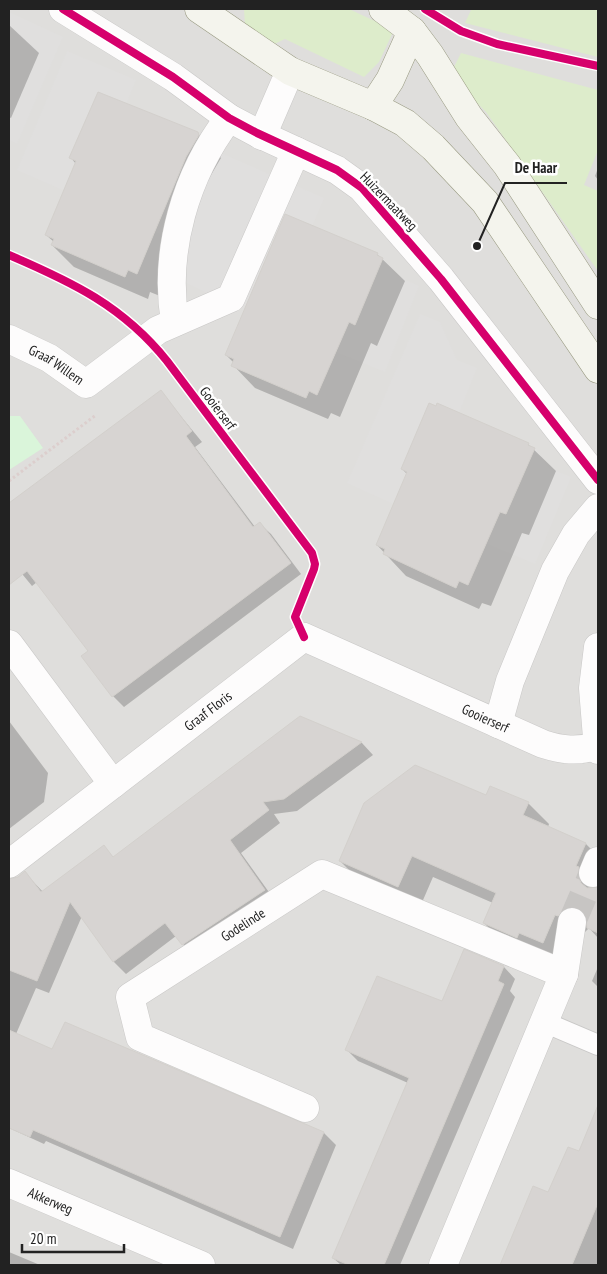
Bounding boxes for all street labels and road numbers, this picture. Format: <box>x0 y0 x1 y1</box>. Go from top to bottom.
street label: Huizermaatweg <box>356 168 422 234</box>
street label: Graaf Willem <box>26 341 88 389</box>
street label: Gooierserf <box>196 383 240 434</box>
street label: Graaf Floris <box>181 687 236 735</box>
street label: Gooierserf <box>459 700 512 737</box>
street label: Godelinde <box>217 904 269 945</box>
street label: Akkerweg <box>25 1183 75 1218</box>

